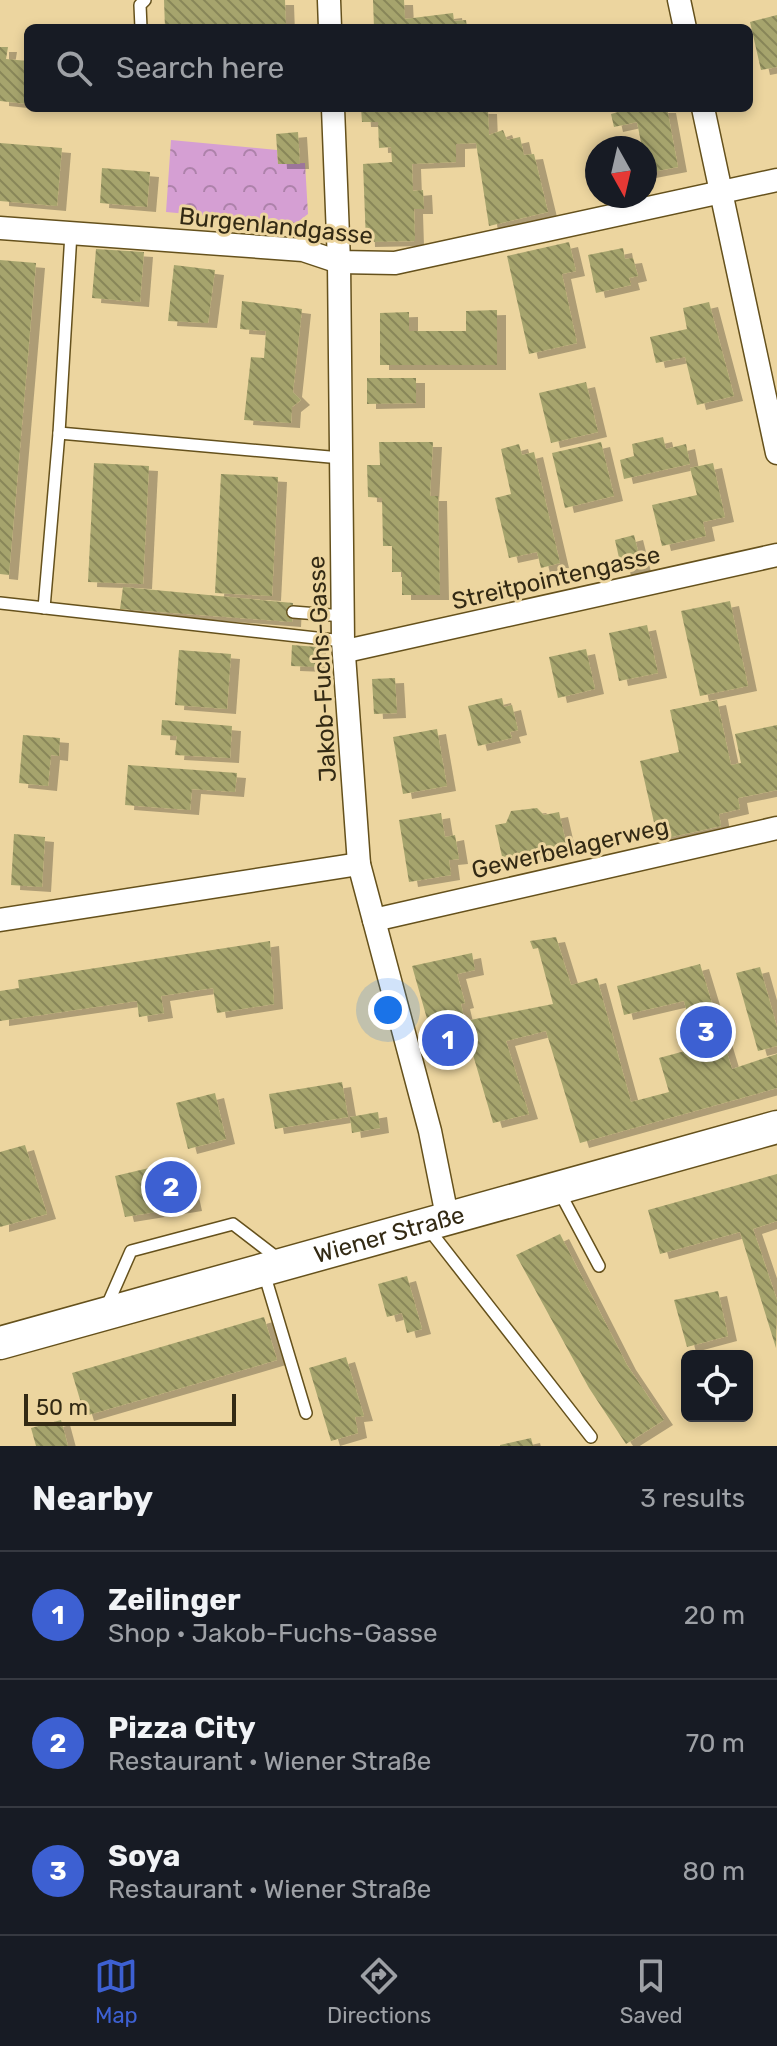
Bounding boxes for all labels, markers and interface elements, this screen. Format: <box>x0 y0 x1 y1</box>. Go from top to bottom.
search box <box>24 24 753 112</box>
icon: search <box>52 46 96 90</box>
text: Search here <box>116 50 284 86</box>
north arrow <box>585 136 657 208</box>
street label: Burgenlandgasse <box>178 202 374 250</box>
street label: Streitpointengasse <box>449 540 663 616</box>
street label: Jakob-Fuchs-Gasse <box>302 555 342 783</box>
street label: Gewerbelagerweg <box>469 812 671 884</box>
your location <box>368 990 408 1030</box>
pin: 3 <box>680 1002 732 1062</box>
pin: 1 <box>422 1010 474 1070</box>
pin: 2 <box>145 1157 197 1217</box>
street label: Wiener Straße <box>311 1201 468 1269</box>
map controls <box>681 1350 753 1422</box>
button: locate <box>681 1350 753 1422</box>
scale bar <box>24 1390 236 1426</box>
text: 50 m <box>36 1394 88 1421</box>
text: Nearby <box>32 1478 153 1519</box>
text: 3 results <box>640 1483 745 1514</box>
text: Zeilinger <box>108 1582 241 1618</box>
text: 1 <box>52 1600 64 1631</box>
text: 20 m <box>684 1600 745 1631</box>
text: Shop · Jakob-Fuchs-Gasse <box>108 1618 438 1649</box>
text: Pizza City <box>108 1710 256 1746</box>
text: 2 <box>50 1728 66 1759</box>
text: 70 m <box>686 1728 745 1759</box>
text: Restaurant · Wiener Straße <box>108 1746 431 1777</box>
text: Soya <box>108 1838 180 1874</box>
text: 3 <box>49 1856 67 1887</box>
text: 80 m <box>682 1856 745 1887</box>
text: Restaurant · Wiener Straße <box>108 1874 431 1905</box>
tab: Map <box>94 1954 138 2029</box>
tab: Directions <box>327 1954 431 2029</box>
tab: Saved <box>620 1954 683 2029</box>

